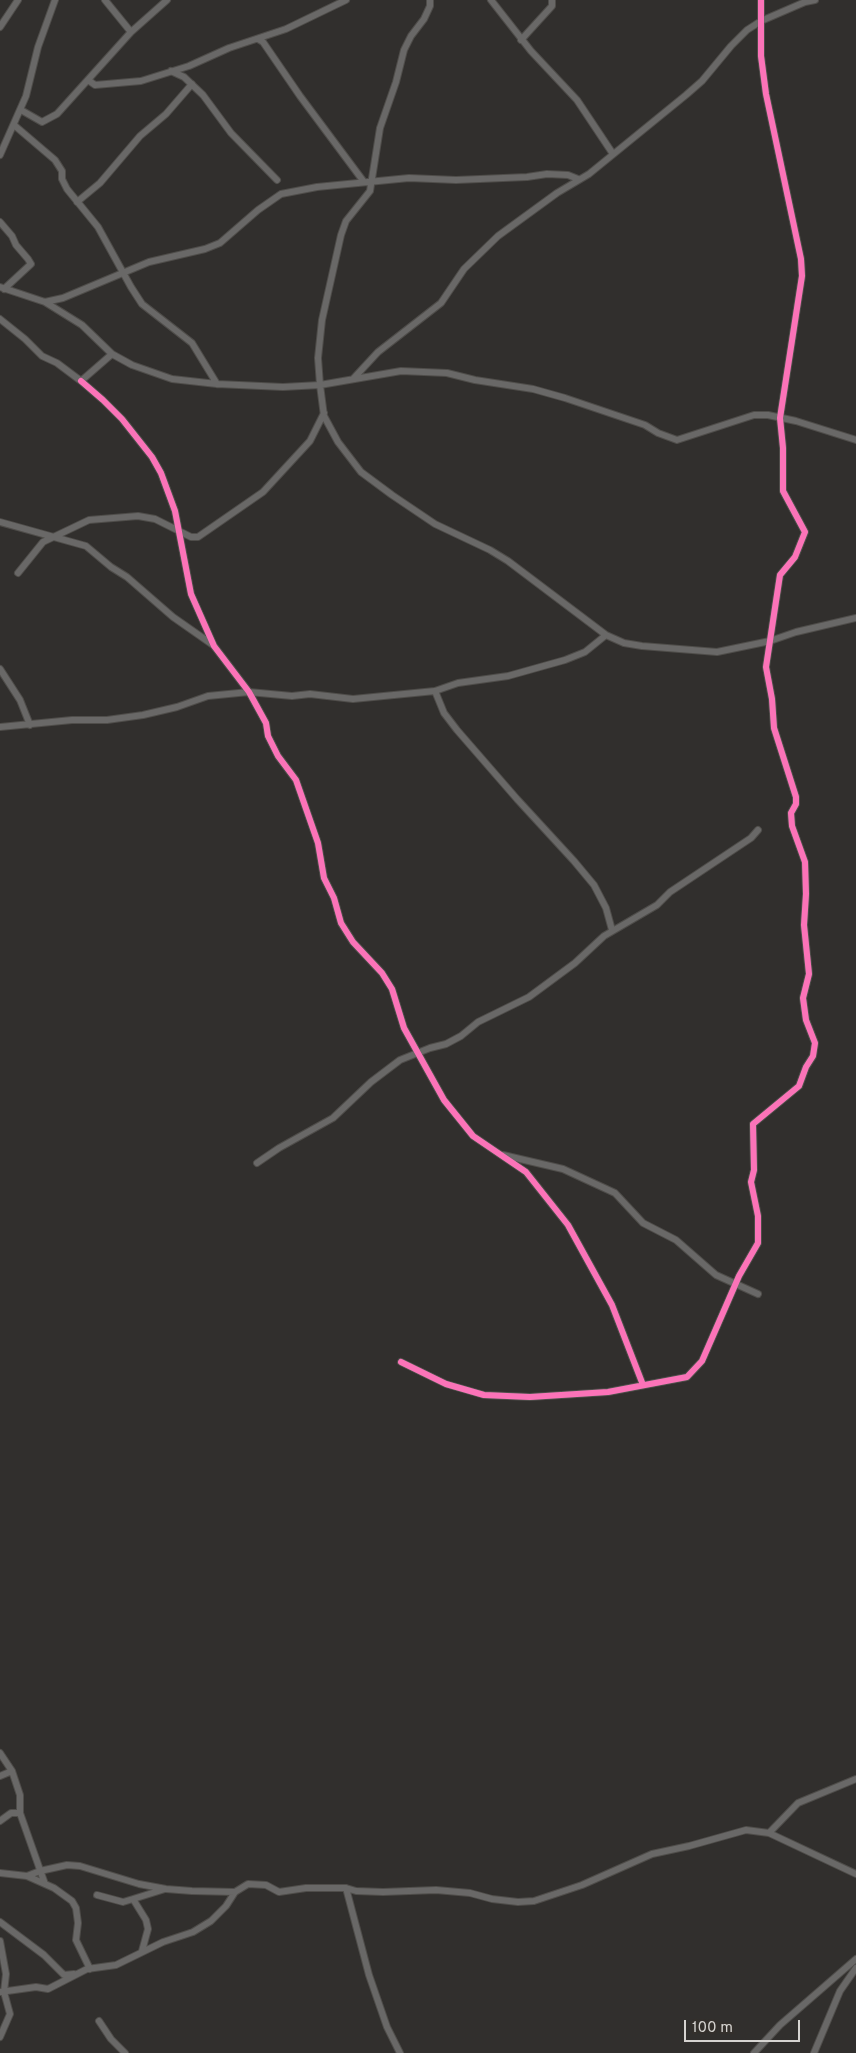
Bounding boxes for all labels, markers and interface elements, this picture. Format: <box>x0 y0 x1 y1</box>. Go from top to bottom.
scale bar <box>686 2010 802 2042</box>
text: 100 m <box>692 2019 733 2038</box>

